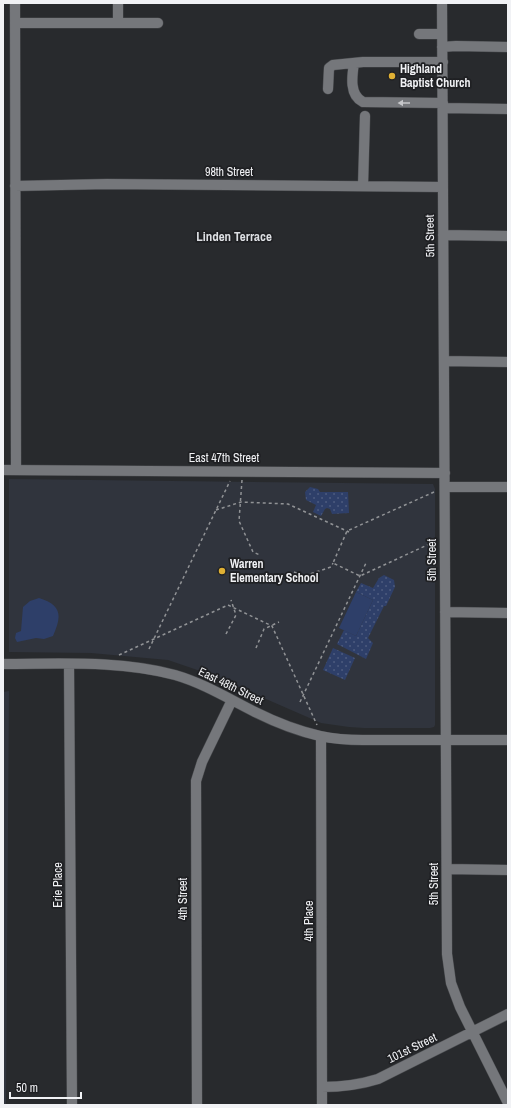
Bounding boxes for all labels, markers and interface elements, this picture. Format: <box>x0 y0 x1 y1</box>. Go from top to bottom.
place label: Highland Baptist Church <box>400 61 471 91</box>
marker: Highland Baptist Church <box>387 71 397 81</box>
one-way arrow <box>398 100 410 107</box>
street label: 98th Street <box>205 164 253 180</box>
street label: 5th Street <box>422 214 438 257</box>
district label: Linden Terrace <box>196 228 272 245</box>
street label: East 47th Street <box>189 450 260 466</box>
street label: 5th Street <box>424 538 440 581</box>
place label: Warren Elementary School <box>230 556 319 586</box>
marker: Warren Elementary School <box>217 566 227 576</box>
street label: East 48th Street <box>196 663 266 709</box>
street label: Erie Place <box>50 862 66 908</box>
street label: 5th Street <box>426 862 442 905</box>
street label: 4th Street <box>175 877 191 920</box>
street label: 4th Place <box>301 900 317 942</box>
street label: 101st Street <box>385 1029 440 1067</box>
scale bar <box>10 1074 81 1100</box>
text: 50 m <box>16 1080 38 1096</box>

